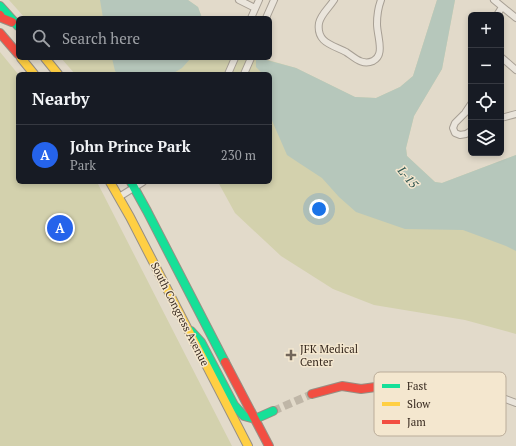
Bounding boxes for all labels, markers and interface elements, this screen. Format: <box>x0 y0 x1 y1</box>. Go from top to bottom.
map controls <box>468 12 504 156</box>
button: + <box>468 12 504 48</box>
search box <box>16 16 272 60</box>
icon: search <box>30 27 52 49</box>
text: Search here <box>62 28 140 48</box>
button: − <box>468 48 504 84</box>
button: locate <box>468 84 504 120</box>
text: Nearby <box>32 87 90 110</box>
button: layers <box>468 120 504 156</box>
text: John Prince Park <box>70 136 191 156</box>
text: A <box>40 146 50 164</box>
text: 230 m <box>221 146 256 164</box>
text: Park <box>70 156 96 174</box>
water label: L-15 <box>394 162 422 192</box>
your location <box>309 199 329 219</box>
pin: A <box>47 213 73 243</box>
street label: South Congress Avenue <box>148 260 212 369</box>
place label: JFK Medical Center <box>300 342 358 369</box>
marker: JFK Medical Center <box>285 349 297 361</box>
legend <box>374 372 506 436</box>
text: Fast <box>407 379 427 393</box>
text: Slow <box>407 397 431 411</box>
text: Jam <box>407 415 426 429</box>

